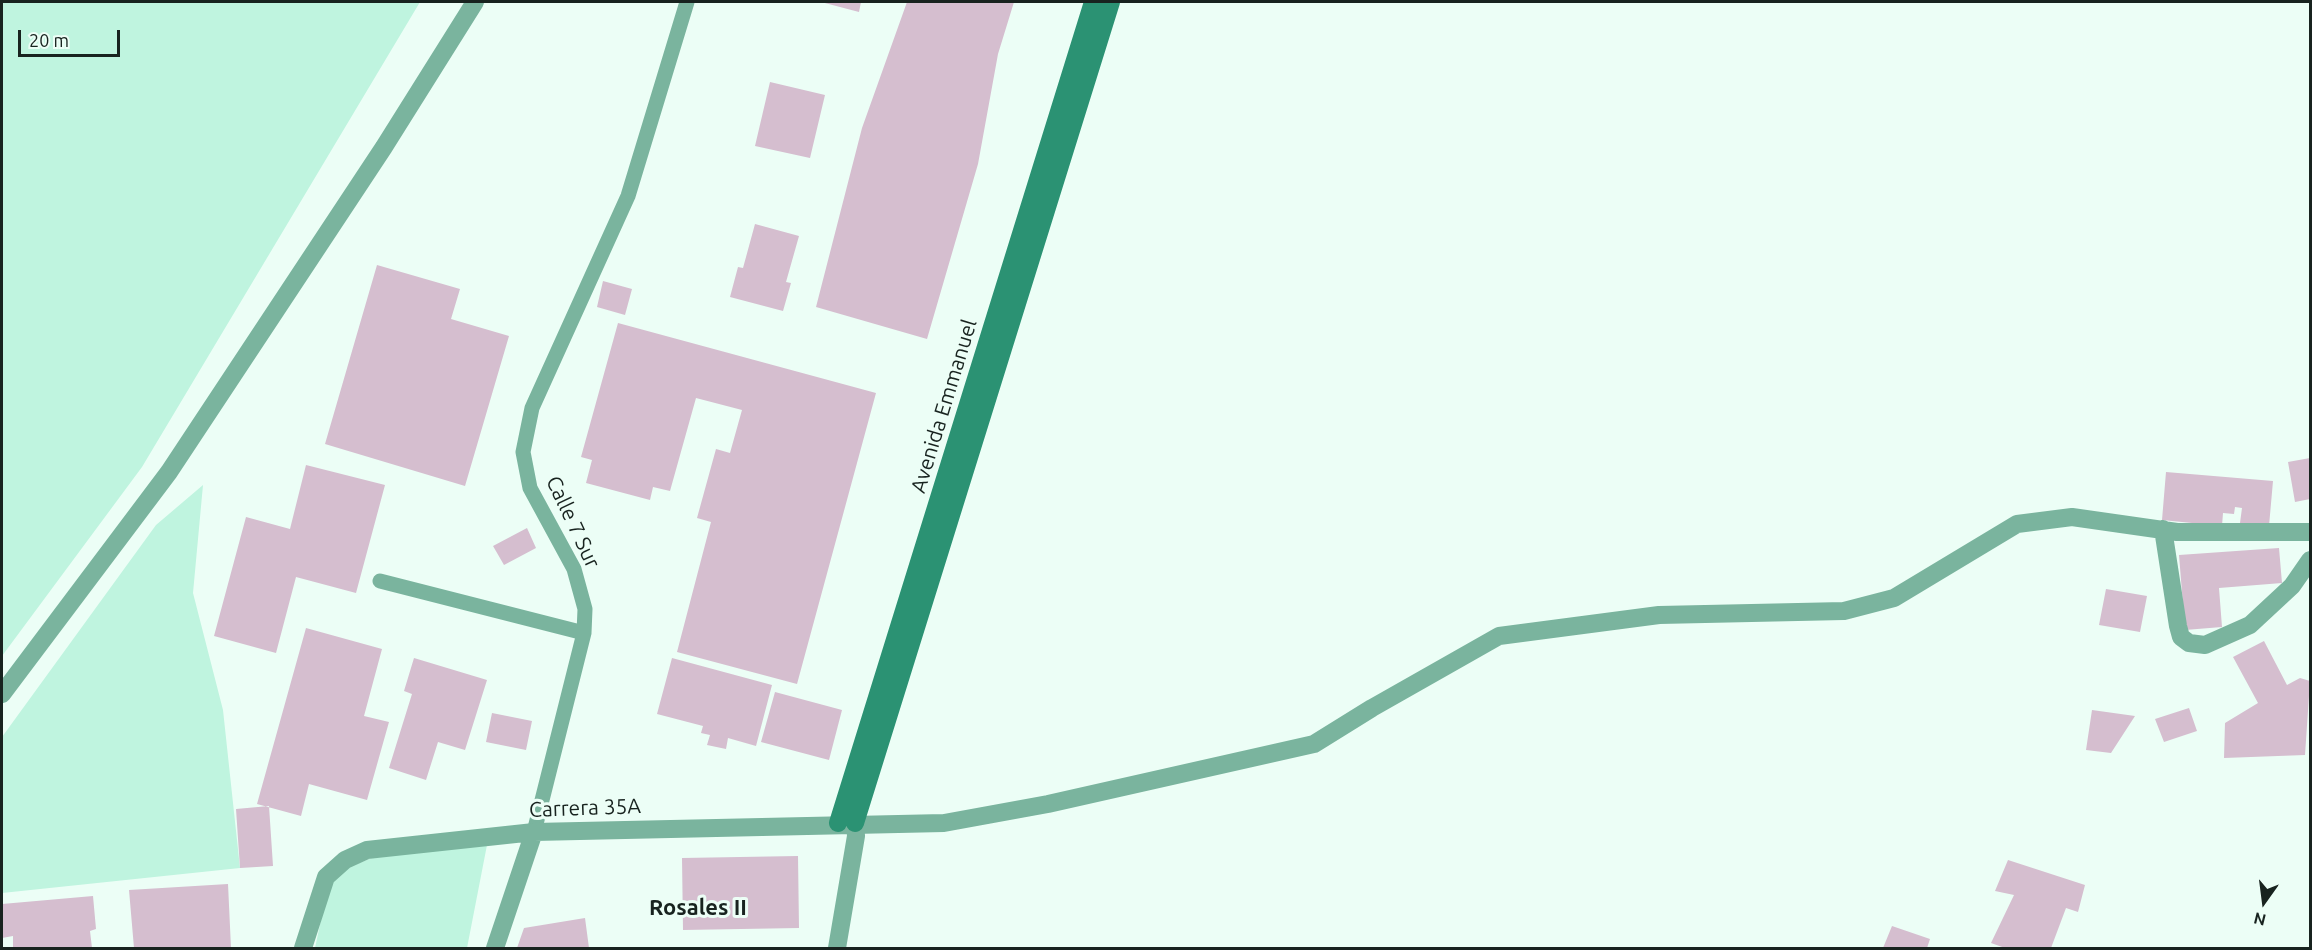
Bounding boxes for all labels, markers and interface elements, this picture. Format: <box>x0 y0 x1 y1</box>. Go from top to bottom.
scale bar <box>21 18 123 56</box>
text: 20 m <box>29 30 69 50</box>
street label: Avenida Emmanuel <box>906 316 982 496</box>
street label: Calle 7 Sur <box>541 472 605 572</box>
street label: Carrera 35A <box>529 793 641 823</box>
north arrow <box>2234 872 2294 932</box>
district label: Rosales II <box>649 895 747 921</box>
text: N <box>2252 909 2268 930</box>

